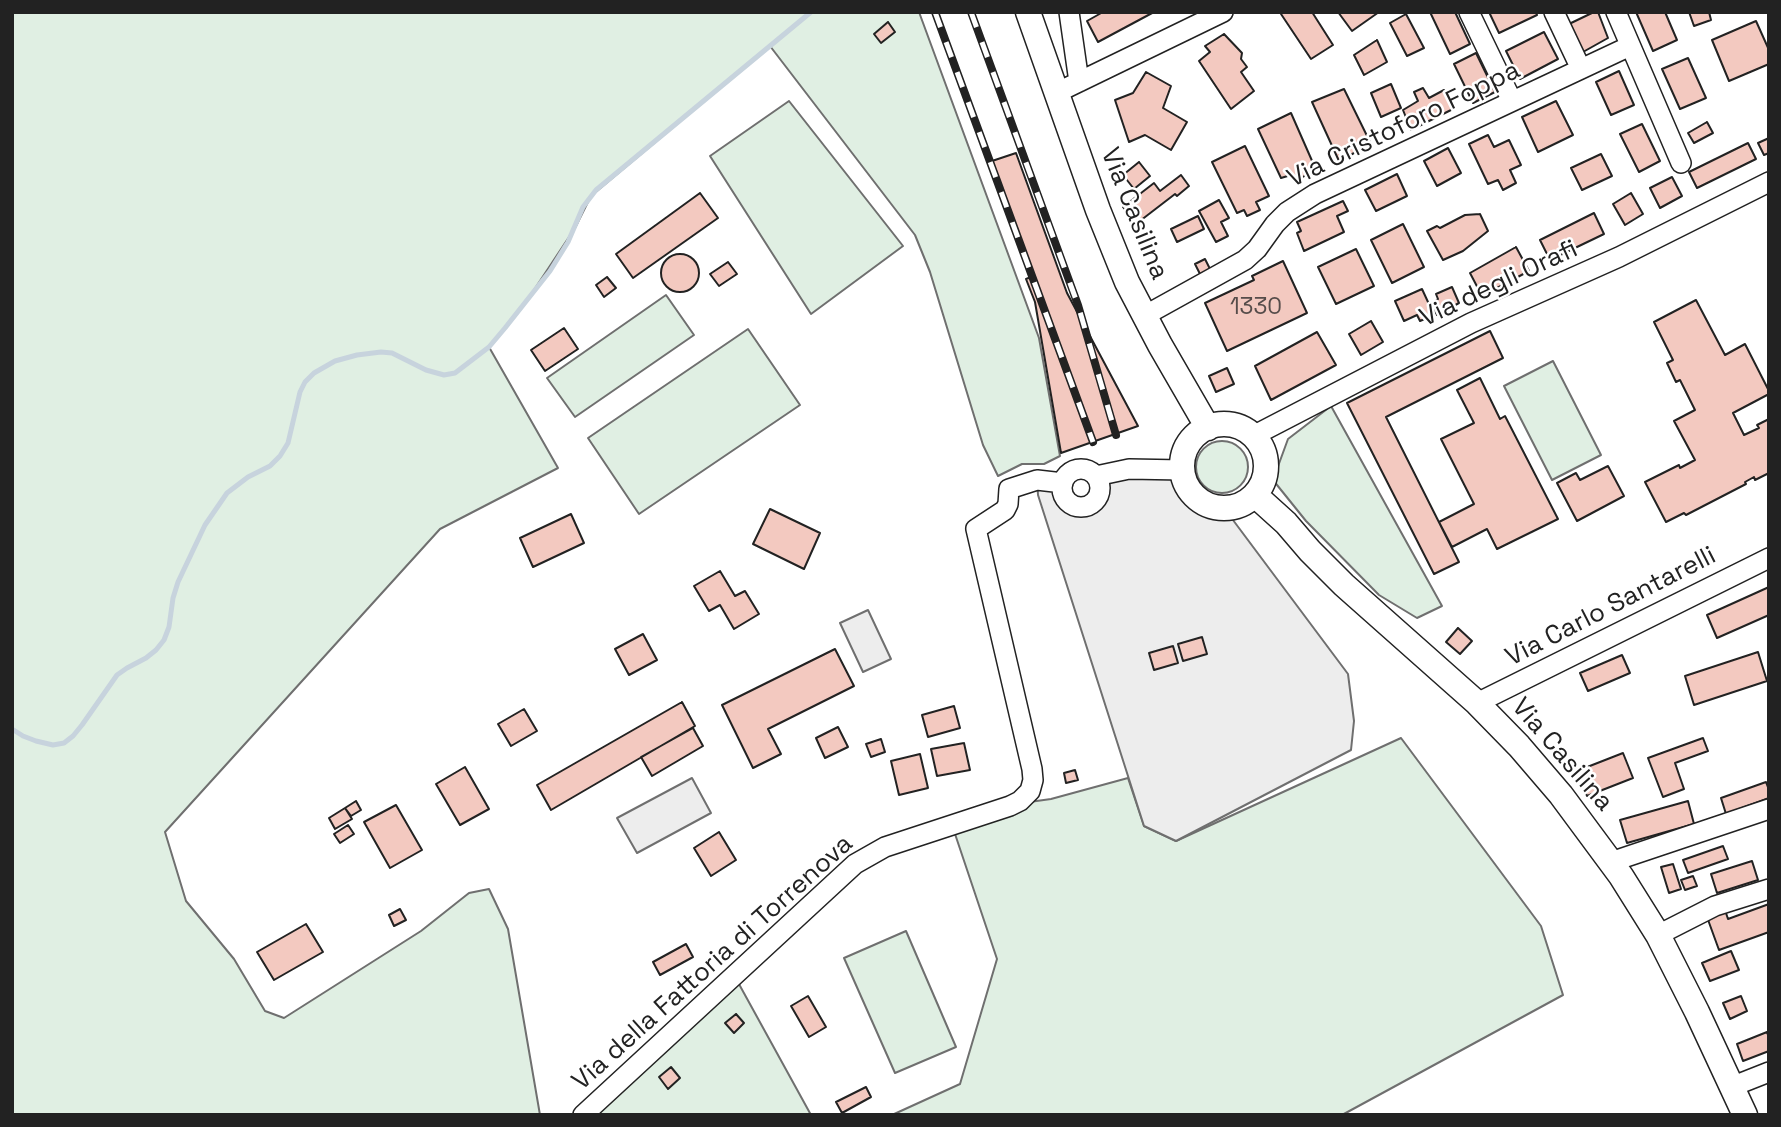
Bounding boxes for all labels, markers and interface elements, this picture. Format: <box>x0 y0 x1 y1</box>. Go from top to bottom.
street label: Via Cristoforo Foppa <box>1283 55 1525 195</box>
street label: Via Casilina <box>1093 144 1175 284</box>
street label: Via degli Orafi <box>1415 234 1583 334</box>
house number: 1330 <box>1230 294 1282 322</box>
street label: Via Carlo Santarelli <box>1501 540 1721 674</box>
street label: Via Casilina <box>1505 692 1619 818</box>
street label: Via della Fattoria di Torrenova <box>566 829 860 1097</box>

